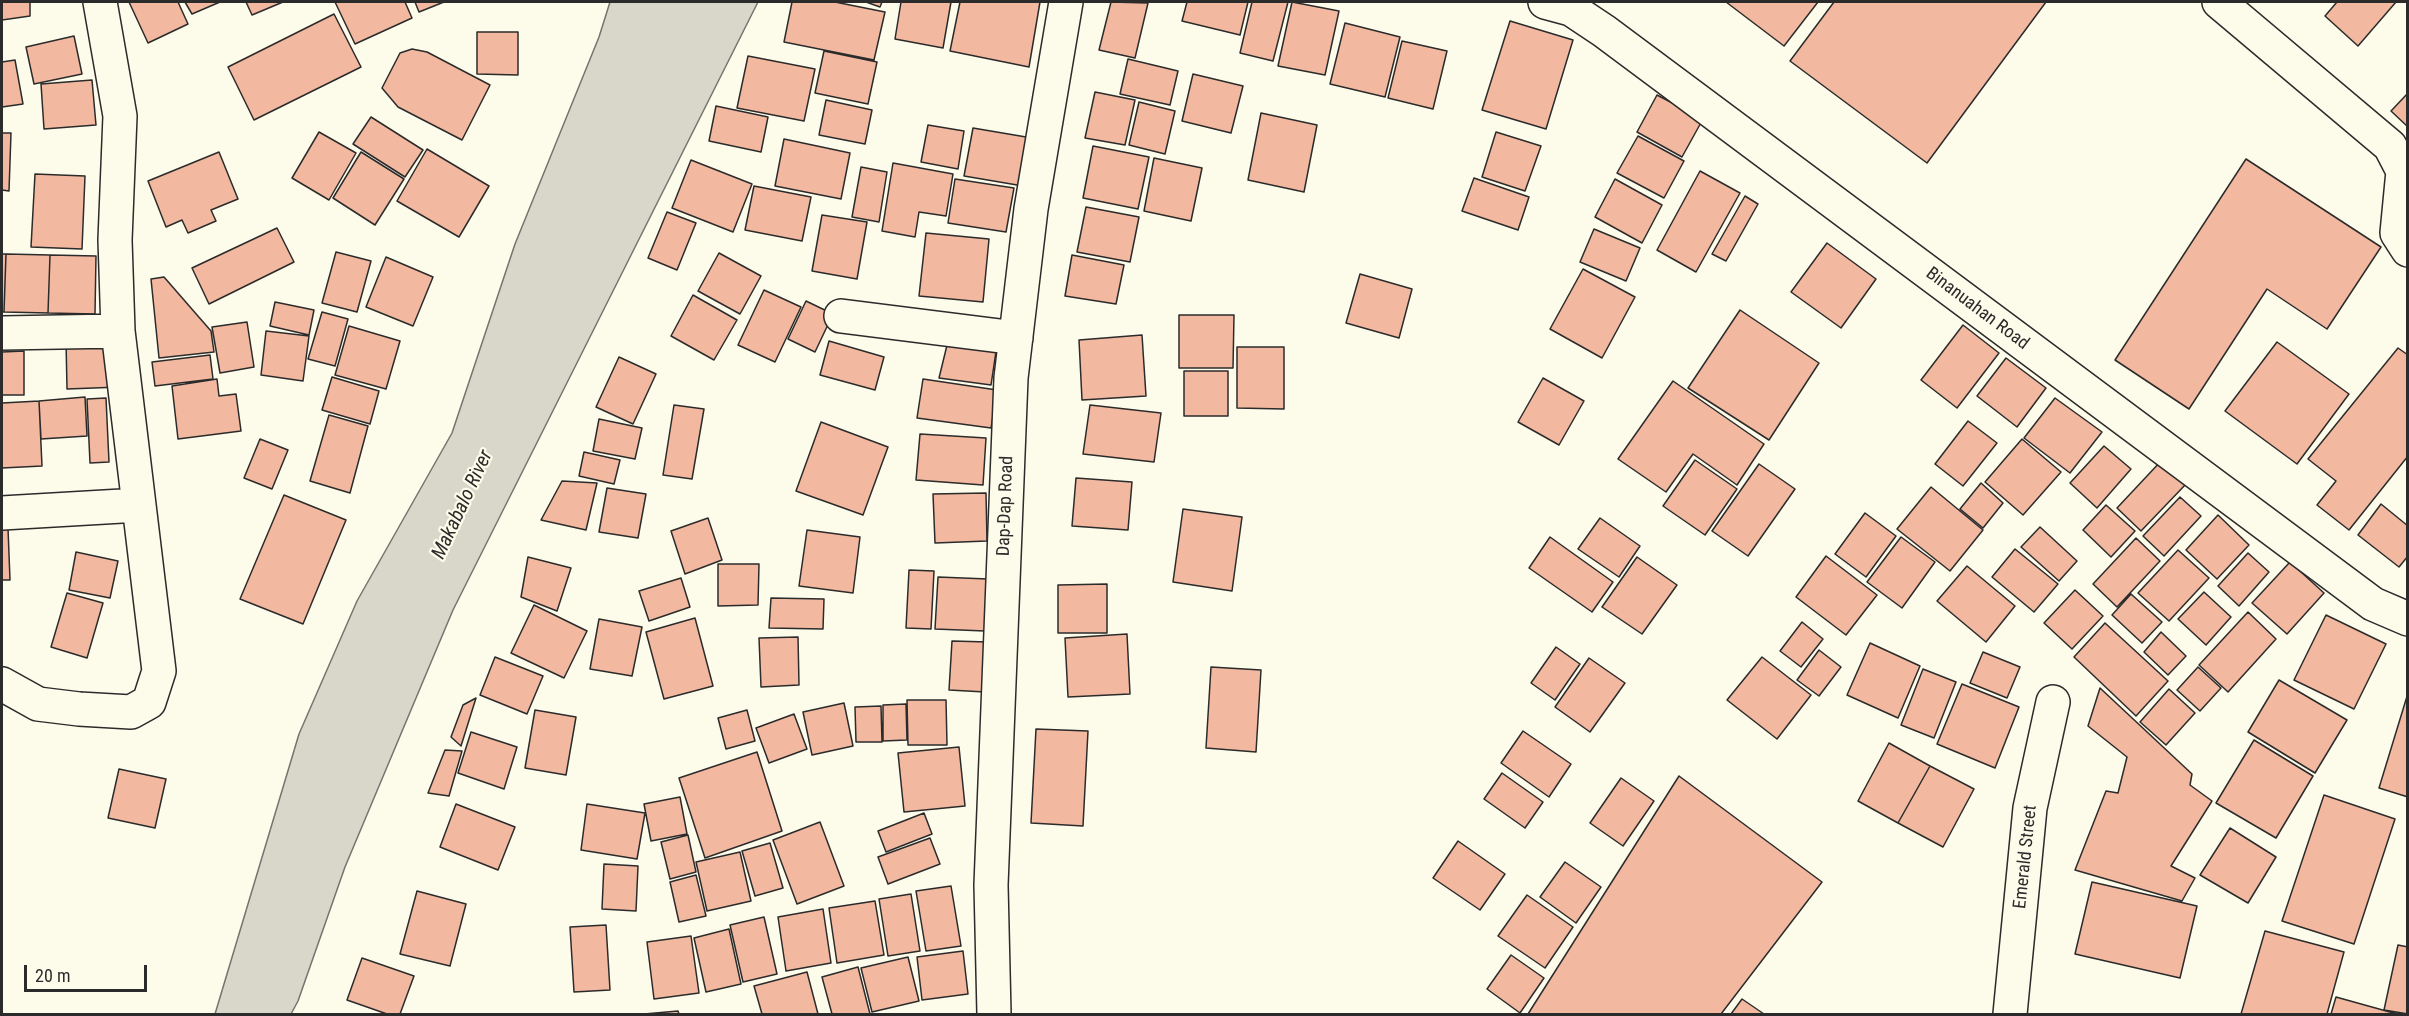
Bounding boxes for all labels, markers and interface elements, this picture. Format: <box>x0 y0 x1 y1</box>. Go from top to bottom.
street label: Binanuahan Road <box>1921 263 2033 355</box>
water label: Makabalo River <box>427 447 499 563</box>
street label: Dap-Dap Road <box>993 456 1019 556</box>
street label: Emerald Street <box>2010 804 2042 910</box>
scale bar <box>27 953 150 991</box>
text: 20 m <box>35 965 70 986</box>

